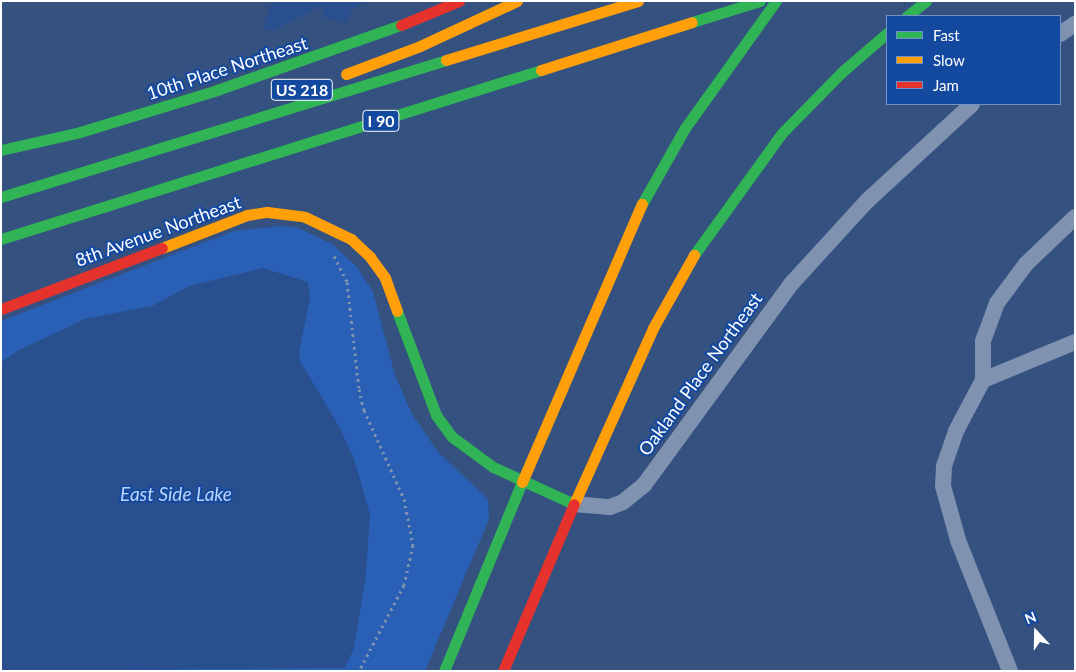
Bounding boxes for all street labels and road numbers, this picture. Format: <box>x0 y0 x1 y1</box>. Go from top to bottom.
street label: 10th Place Northeast <box>144 32 310 104</box>
road number: US 218 <box>271 76 333 104</box>
road number: I 90 <box>362 108 400 134</box>
street label: 8th Avenue Northeast <box>72 191 244 271</box>
street label: Oakland Place Northeast <box>634 288 766 460</box>

